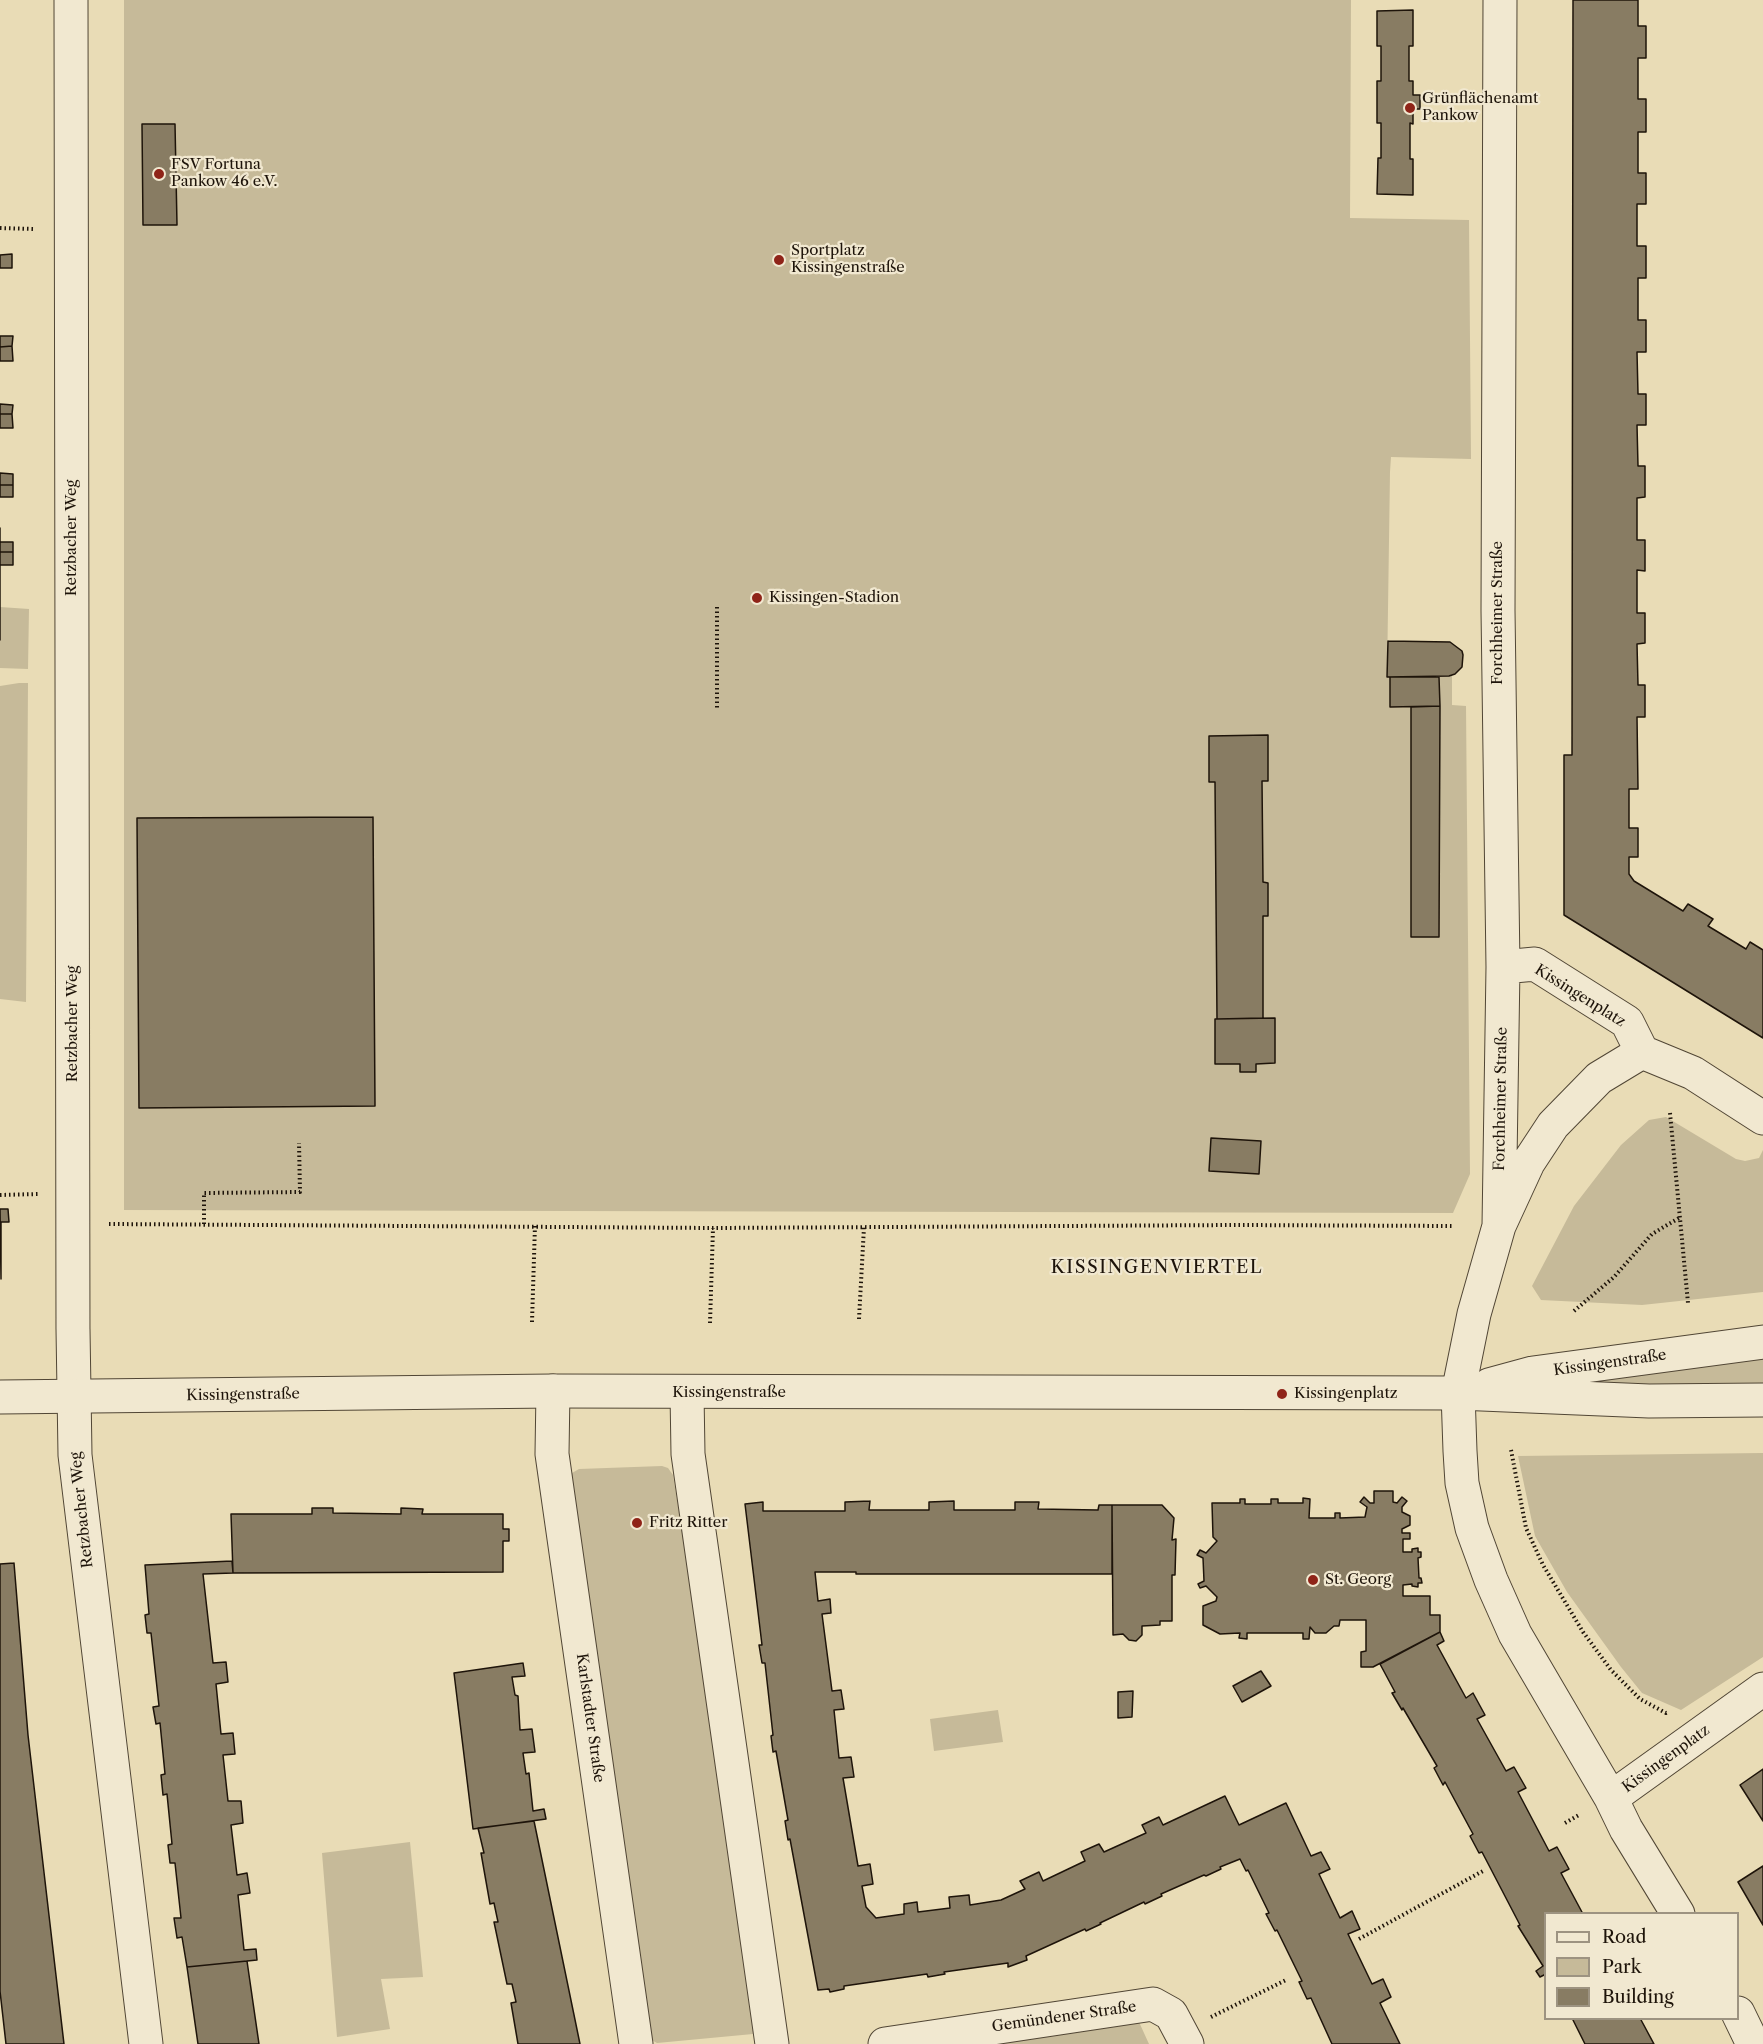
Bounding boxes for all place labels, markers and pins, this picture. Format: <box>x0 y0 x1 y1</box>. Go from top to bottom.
place label: Grünflächenamt Pankow <box>1422 90 1538 125</box>
marker: Grünflächenamt Pankow <box>1403 101 1417 115</box>
place label: FSV Fortuna Pankow 46 e.V. <box>171 156 277 191</box>
marker: FSV Fortuna Pankow 46 e.V. <box>152 167 166 181</box>
place label: Sportplatz Kissingenstraße <box>791 242 905 277</box>
marker: Sportplatz Kissingenstraße <box>772 253 786 267</box>
place label: Kissingen-Stadion <box>769 589 899 607</box>
marker: Kissingen-Stadion <box>750 591 764 605</box>
place label: Kissingenplatz <box>1294 1385 1398 1403</box>
marker: Kissingenplatz <box>1275 1387 1289 1401</box>
place label: Fritz Ritter <box>649 1514 727 1532</box>
marker: Fritz Ritter <box>630 1516 644 1530</box>
place label: St. Georg <box>1325 1571 1391 1589</box>
marker: St. Georg <box>1306 1573 1320 1587</box>

